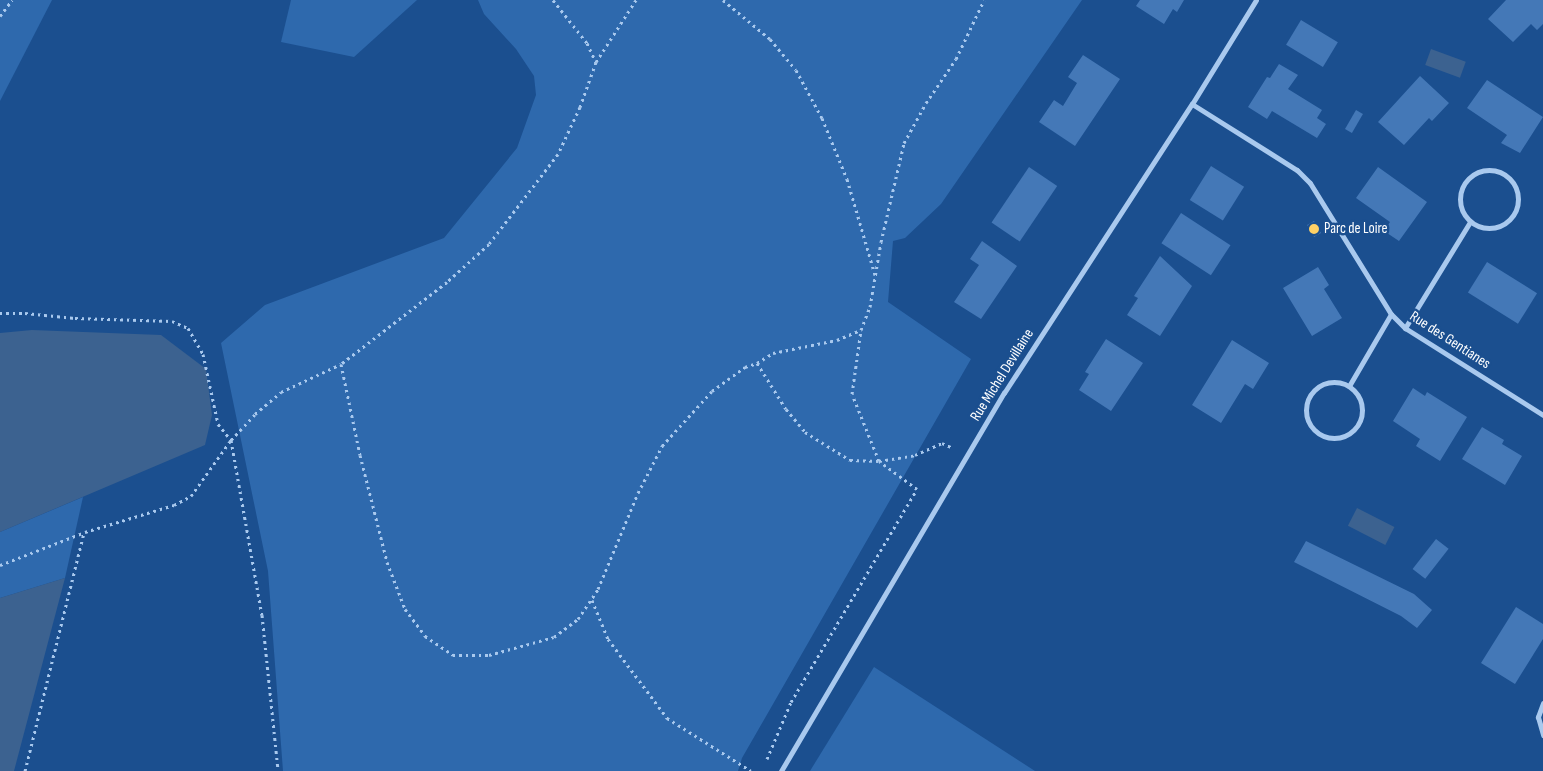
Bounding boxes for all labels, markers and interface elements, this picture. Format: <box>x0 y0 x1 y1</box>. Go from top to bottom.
place label: Parc de Loire <box>1324 220 1388 238</box>
marker: Parc de Loire <box>1308 223 1320 235</box>
street label: Rue des Gentianes <box>1406 307 1494 373</box>
street label: Rue Michel Devillaine <box>966 326 1038 424</box>

